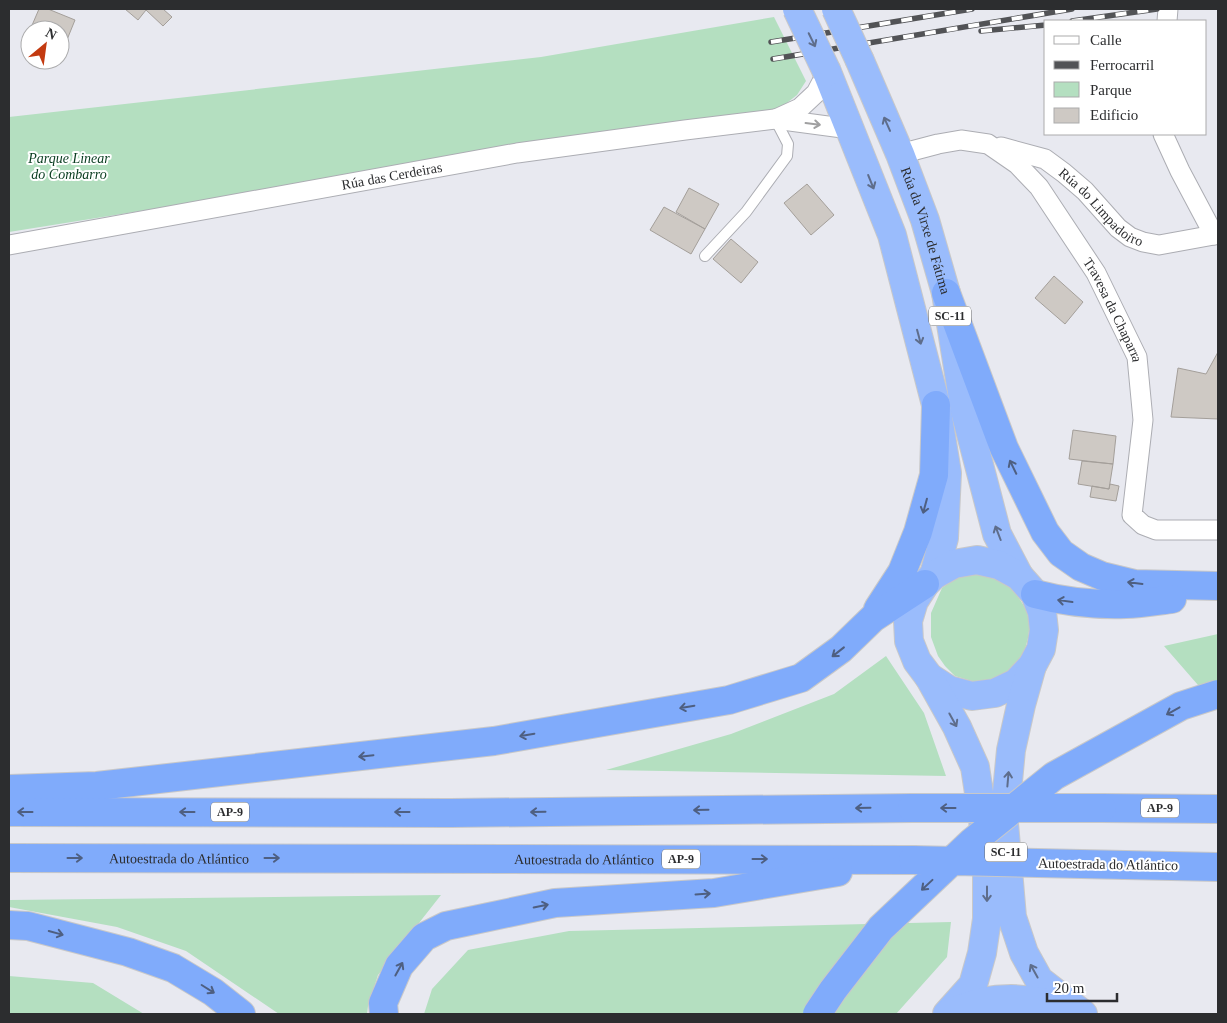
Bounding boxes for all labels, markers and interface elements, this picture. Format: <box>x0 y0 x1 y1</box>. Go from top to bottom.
north arrow <box>20 20 70 70</box>
legend <box>1044 20 1207 135</box>
text: N <box>43 25 59 43</box>
one-way arrow <box>808 32 817 47</box>
text: Calle <box>1090 32 1122 48</box>
text: Ferrocarril <box>1090 57 1154 73</box>
text: Parque <box>1090 82 1132 98</box>
text: Edificio <box>1090 107 1138 123</box>
one-way arrow <box>881 117 891 132</box>
one-way arrow <box>804 119 820 129</box>
park label: Parque Linear do Combarro <box>27 151 110 182</box>
street label: Rúa das Cerdeiras <box>340 160 443 193</box>
street label: Rúa da Virxe de Fátima <box>898 165 953 297</box>
street label: Rúa do Limpadoiro <box>1056 165 1145 249</box>
one-way arrow <box>867 174 876 189</box>
street label: Travesa da Chaparra <box>1080 255 1145 364</box>
road number: SC-11 <box>929 306 971 326</box>
one-way arrow <box>914 329 924 345</box>
one-way arrow <box>1008 460 1017 475</box>
one-way arrow <box>920 497 930 513</box>
one-way arrow <box>993 526 1002 541</box>
one-way arrow <box>1127 578 1143 588</box>
one-way arrow <box>1058 596 1074 606</box>
one-way arrow <box>831 646 844 657</box>
one-way arrow <box>680 703 696 713</box>
one-way arrow <box>1165 706 1180 716</box>
one-way arrow <box>949 712 958 727</box>
one-way arrow <box>520 731 536 741</box>
one-way arrow <box>359 751 375 760</box>
one-way arrow <box>1003 771 1013 787</box>
road number: AP-9 <box>1141 798 1179 818</box>
road number: AP-9 <box>211 802 249 822</box>
one-way arrow <box>856 803 872 813</box>
one-way arrow <box>940 803 956 813</box>
one-way arrow <box>693 805 710 815</box>
one-way arrow <box>17 807 34 817</box>
one-way arrow <box>180 807 196 817</box>
one-way arrow <box>395 807 411 817</box>
one-way arrow <box>531 807 547 817</box>
road number: SC-11 <box>985 842 1027 862</box>
road number: AP-9 <box>662 850 700 869</box>
street label: Autoestrada do Atlántico <box>109 851 249 867</box>
street label: Autoestrada do Atlántico <box>514 852 654 867</box>
one-way arrow <box>66 853 83 863</box>
one-way arrow <box>264 853 280 863</box>
one-way arrow <box>752 854 768 864</box>
street label: Autoestrada do Atlántico <box>1038 856 1178 873</box>
one-way arrow <box>921 879 933 891</box>
one-way arrow <box>982 886 992 902</box>
one-way arrow <box>694 889 710 899</box>
one-way arrow <box>532 901 548 910</box>
one-way arrow <box>48 929 64 939</box>
one-way arrow <box>394 963 404 977</box>
one-way arrow <box>1029 964 1038 979</box>
scale bar <box>1047 970 1117 1002</box>
text: 20 m <box>1054 980 1085 996</box>
one-way arrow <box>201 984 215 995</box>

